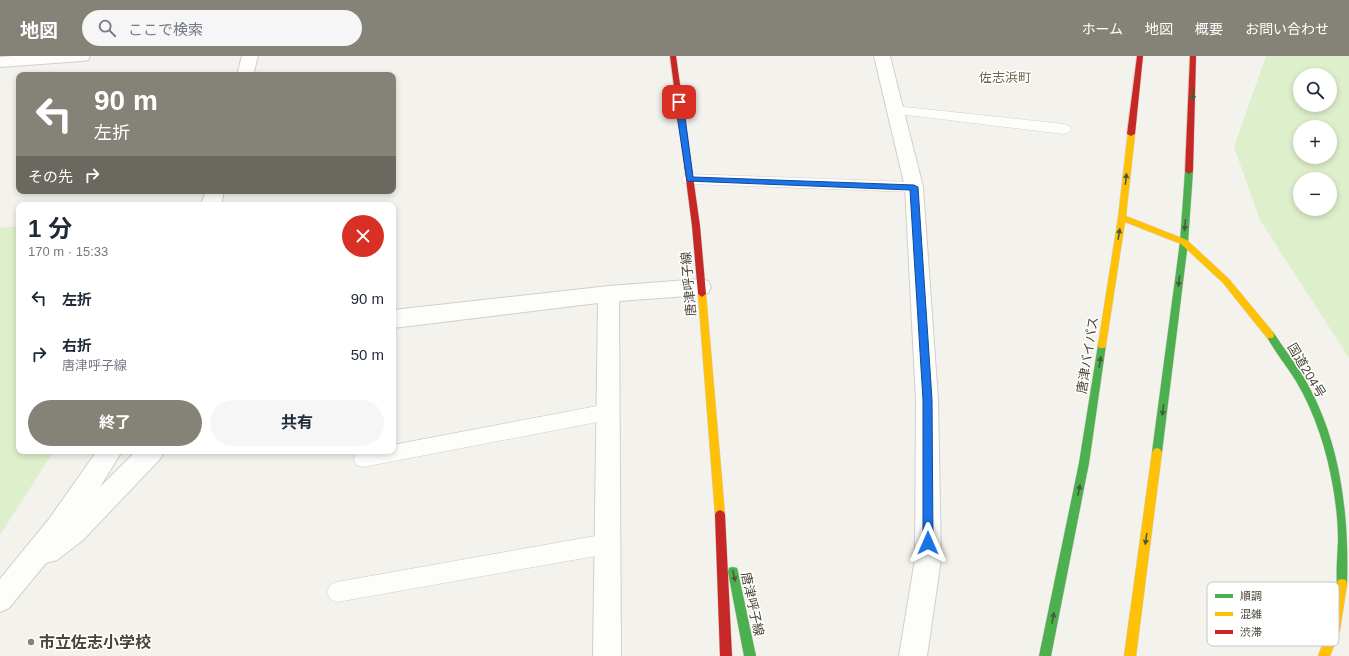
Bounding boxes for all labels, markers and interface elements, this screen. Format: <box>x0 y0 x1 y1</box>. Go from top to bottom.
search box <box>82 10 362 46</box>
icon: search <box>96 17 118 39</box>
text: 地図 <box>20 20 58 41</box>
text: ここで検索 <box>128 21 203 38</box>
text: ホーム <box>1081 21 1123 37</box>
text: 地図 <box>1145 21 1173 37</box>
text: 概要 <box>1195 21 1223 37</box>
text: お問い合わせ <box>1245 21 1329 37</box>
map controls <box>1293 68 1337 216</box>
button: search <box>1293 68 1337 112</box>
district label: 佐志浜町 <box>979 70 1031 85</box>
text: 90 m <box>94 85 158 116</box>
pin <box>662 85 696 119</box>
icon: left <box>28 88 80 140</box>
one-way arrow <box>1190 89 1196 102</box>
icon: arrive <box>668 91 690 113</box>
button: + <box>1293 120 1337 164</box>
text: 左折 <box>94 123 130 143</box>
icon: right <box>81 164 103 186</box>
text: その先 <box>28 168 73 185</box>
button: − <box>1293 172 1337 216</box>
one-way arrow <box>1123 173 1129 185</box>
text: 1 分 <box>28 215 72 242</box>
button: close <box>342 215 384 257</box>
one-way arrow <box>1182 219 1188 231</box>
one-way arrow <box>1116 227 1122 240</box>
text: 170 m · 15:33 <box>28 244 108 259</box>
street label: 唐津呼子線 <box>678 251 699 317</box>
one-way arrow <box>1176 275 1182 287</box>
icon: left <box>28 287 50 309</box>
text: 90 m <box>351 290 384 307</box>
text: 左折 <box>62 291 92 308</box>
street label: 唐津バイパス <box>1074 316 1101 395</box>
text: 右折 <box>62 337 92 354</box>
street label: 国道204号 <box>1285 340 1329 400</box>
icon: right <box>28 343 50 365</box>
text: 50 m <box>351 346 384 363</box>
one-way arrow <box>1097 356 1103 368</box>
text: 唐津呼子線 <box>62 358 127 373</box>
button: 終了 <box>28 400 202 446</box>
button: 共有 <box>210 400 384 446</box>
one-way arrow <box>1160 404 1166 416</box>
one-way arrow <box>1076 484 1082 496</box>
position arrow <box>907 522 949 564</box>
one-way arrow <box>1143 533 1149 545</box>
one-way arrow <box>731 570 737 582</box>
street label: 唐津呼子線 <box>738 571 767 637</box>
legend <box>1207 582 1339 646</box>
text: 順調 <box>1240 590 1262 602</box>
text: 混雑 <box>1240 608 1262 620</box>
one-way arrow <box>1050 612 1056 624</box>
text: 渋滞 <box>1240 626 1262 638</box>
place label: 市立佐志小学校 <box>39 634 151 651</box>
marker: 市立佐志小学校 <box>26 637 36 647</box>

